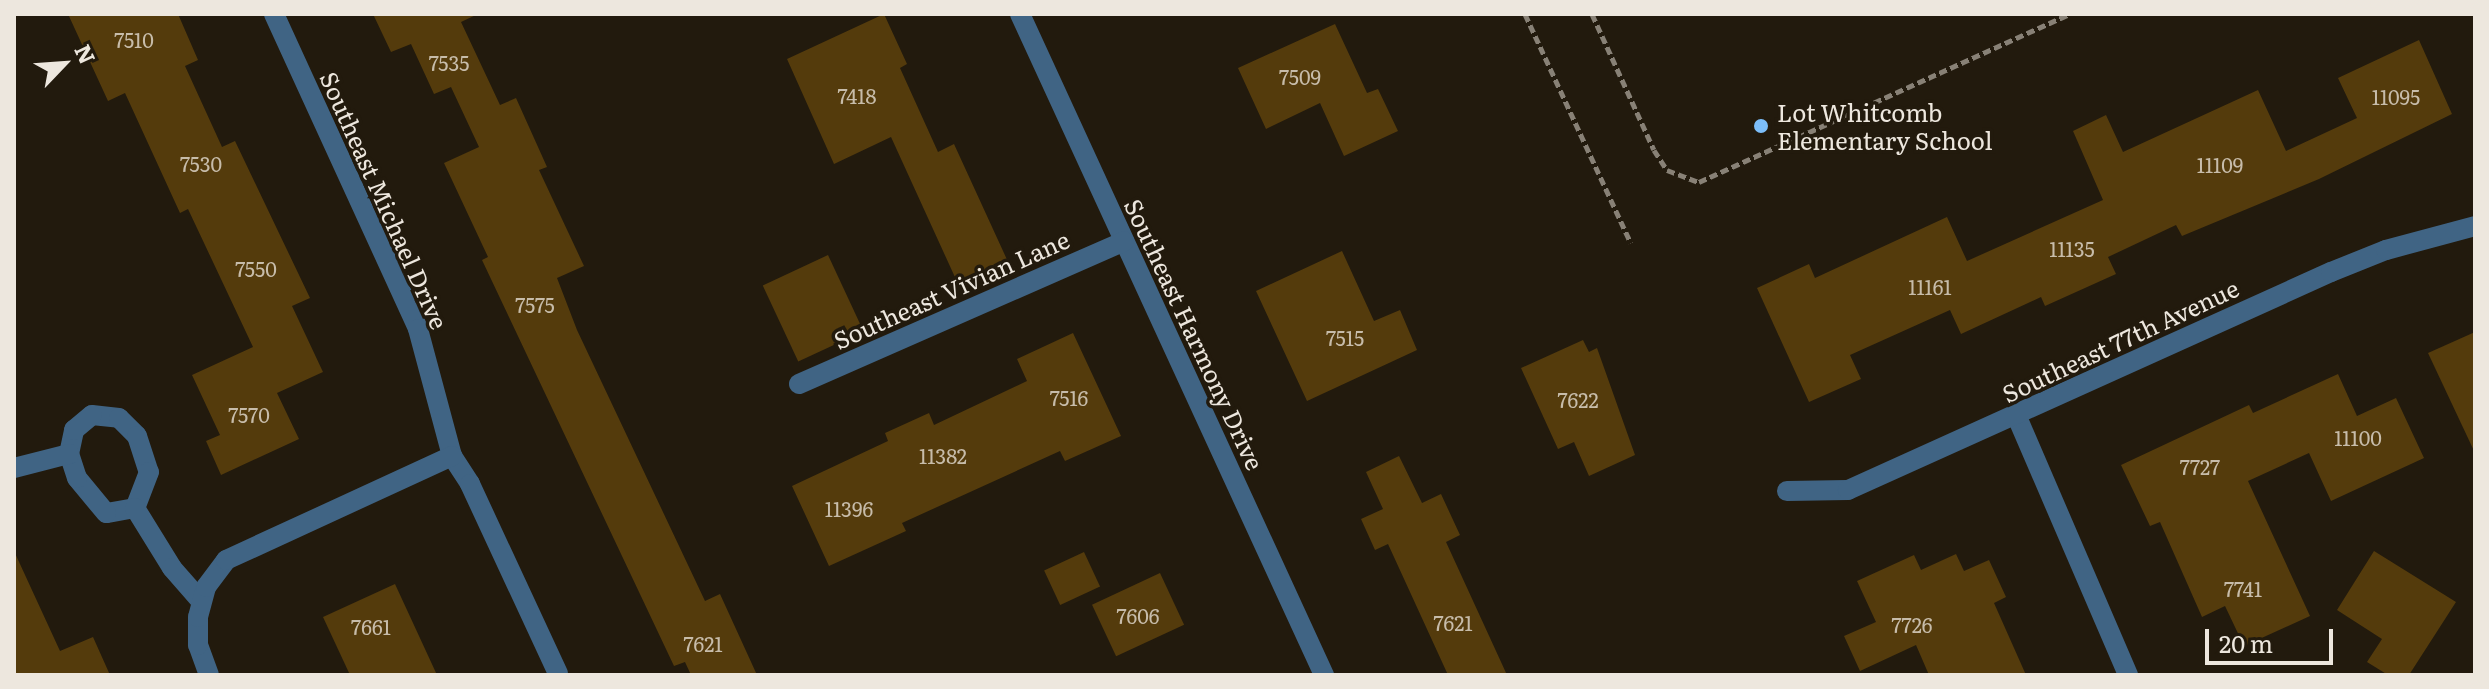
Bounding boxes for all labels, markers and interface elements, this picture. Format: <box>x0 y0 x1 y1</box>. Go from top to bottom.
north arrow <box>24 24 104 104</box>
house number: 7510 <box>114 27 154 51</box>
text: N <box>67 38 105 69</box>
house number: 7535 <box>429 50 469 74</box>
house number: 7509 <box>1279 64 1321 88</box>
street label: Southeast Michael Drive <box>315 67 455 333</box>
house number: 7418 <box>838 83 876 107</box>
house number: 11095 <box>2372 84 2420 108</box>
place label: Lot Whitcomb Elementary School <box>1777 98 1993 154</box>
marker: Lot Whitcomb Elementary School <box>1752 117 1770 135</box>
house number: 7530 <box>180 151 222 175</box>
house number: 11109 <box>2197 152 2243 176</box>
street label: Southeast Harmony Drive <box>1119 194 1271 474</box>
street label: Southeast Vivian Lane <box>829 224 1073 354</box>
house number: 11135 <box>2049 236 2095 260</box>
house number: 7550 <box>235 256 277 280</box>
street label: Southeast 77th Avenue <box>1997 273 2243 407</box>
house number: 11161 <box>1908 274 1952 298</box>
house number: 7575 <box>515 292 555 316</box>
house number: 7515 <box>1326 325 1364 349</box>
house number: 7516 <box>1050 385 1088 409</box>
house number: 7622 <box>1557 387 1599 411</box>
house number: 7570 <box>228 402 270 426</box>
house number: 11100 <box>2334 425 2382 449</box>
house number: 11382 <box>919 443 967 467</box>
house number: 7727 <box>2180 454 2220 478</box>
house number: 11396 <box>825 496 873 520</box>
house number: 7741 <box>2224 576 2262 600</box>
house number: 7606 <box>1116 603 1160 627</box>
house number: 7621 <box>1433 610 1473 634</box>
house number: 7726 <box>1891 612 1933 636</box>
scale bar <box>2209 613 2337 663</box>
house number: 7661 <box>351 614 391 638</box>
text: 20 m <box>2219 625 2273 660</box>
house number: 7621 <box>683 631 723 655</box>

